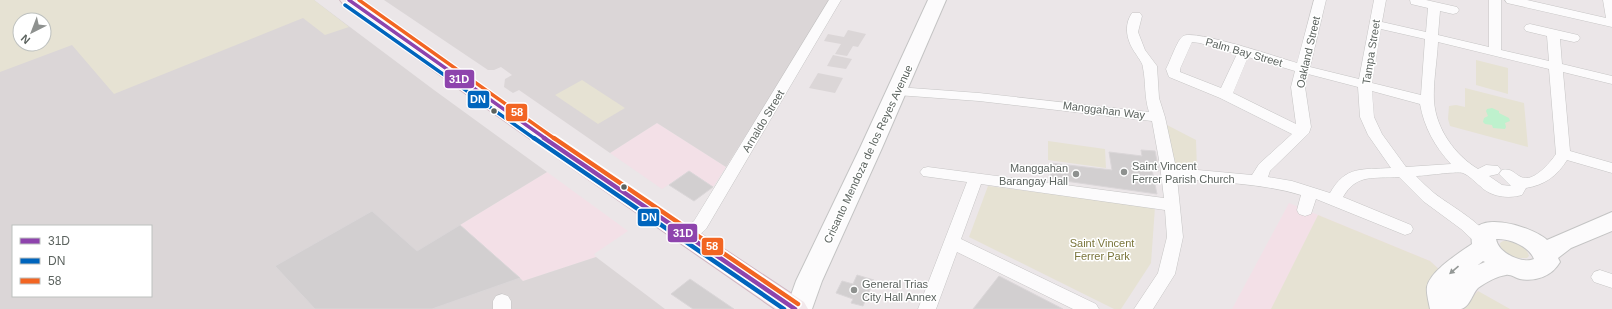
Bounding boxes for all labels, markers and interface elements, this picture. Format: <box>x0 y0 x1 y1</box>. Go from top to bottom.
north arrow <box>12 12 52 52</box>
street label: Oakland Street <box>1294 15 1322 89</box>
street label: Tampa Street <box>1360 19 1382 85</box>
text: N <box>18 32 32 47</box>
street label: Palm Bay Street <box>1204 35 1284 69</box>
street label: Crisanto Mendoza de los Reyes Avenue <box>821 63 915 245</box>
line badge: 31D <box>444 69 475 89</box>
text: 31D <box>449 73 469 85</box>
street label: Arnaldo Street <box>740 88 786 154</box>
line badge: DN <box>467 90 490 109</box>
text: DN <box>470 93 486 105</box>
street label: Manggahan Way <box>1062 99 1146 121</box>
line badge: 58 <box>505 103 528 122</box>
unlabelled marker <box>489 106 499 116</box>
text: 58 <box>511 106 523 118</box>
place label: Saint Vincent Ferrer Parish Church <box>1132 160 1235 185</box>
place label: Manggahan Barangay Hall <box>999 162 1068 187</box>
marker: Saint Vincent Ferrer Parish Church <box>1119 167 1129 177</box>
marker: Manggahan Barangay Hall <box>1071 169 1081 179</box>
unlabelled marker <box>619 182 629 192</box>
line badge: DN <box>637 208 660 227</box>
text: DN <box>641 211 657 223</box>
line badge: 31D <box>667 223 698 243</box>
legend <box>12 225 152 297</box>
text: 31D <box>673 227 693 239</box>
text: 31D <box>48 234 70 248</box>
line badge: 58 <box>701 237 724 256</box>
park label: Saint Vincent Ferrer Park <box>1070 237 1134 262</box>
text: 58 <box>706 240 718 252</box>
text: DN <box>48 254 65 268</box>
one-way arrow <box>1449 266 1460 275</box>
text: 58 <box>48 274 62 288</box>
place label: General Trias City Hall Annex <box>862 278 937 303</box>
marker: General Trias City Hall Annex <box>849 285 859 295</box>

